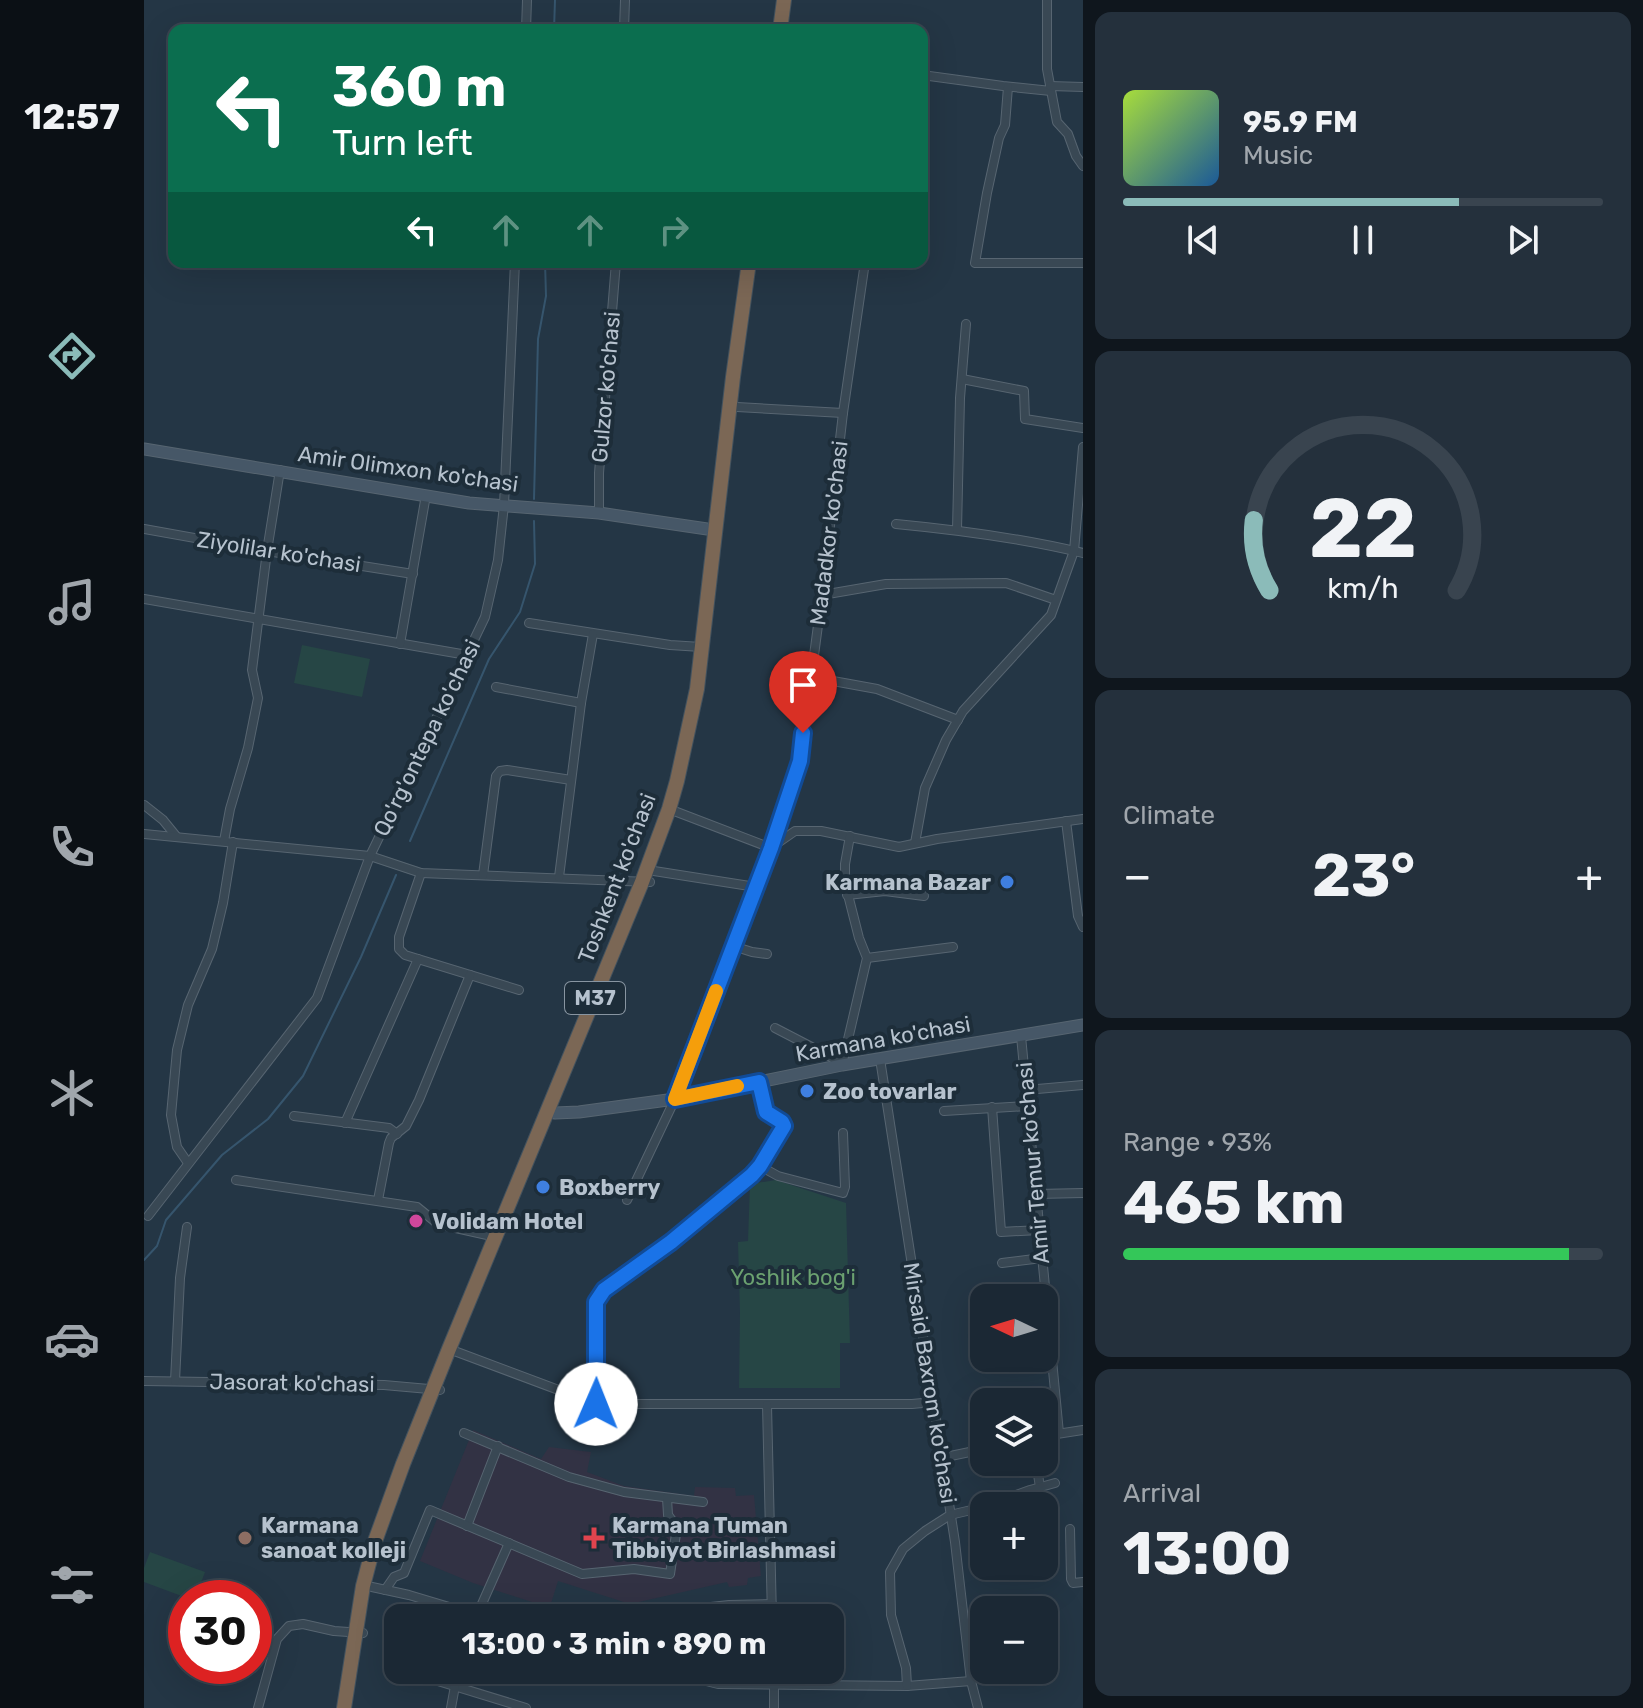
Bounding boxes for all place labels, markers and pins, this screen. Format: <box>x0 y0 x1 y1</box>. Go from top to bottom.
pin <box>769 651 837 733</box>
place label: Karmana Bazar <box>825 869 991 896</box>
marker: Karmana Bazar <box>998 873 1016 891</box>
place label: Zoo tovarlar <box>823 1078 956 1105</box>
marker: Zoo tovarlar <box>798 1082 816 1100</box>
place label: Boxberry <box>559 1174 661 1201</box>
marker: Boxberry <box>534 1178 552 1196</box>
place label: Volidam Hotel <box>432 1208 583 1235</box>
marker: Volidam Hotel <box>407 1212 425 1230</box>
place label: Karmana sanoat kolleji <box>261 1512 406 1564</box>
place label: Karmana Tuman Tibbiyot Birlashmasi <box>612 1512 836 1564</box>
marker: Karmana Tuman Tibbiyot Birlashmasi <box>583 1527 605 1549</box>
marker: Karmana sanoat kolleji <box>236 1529 254 1547</box>

